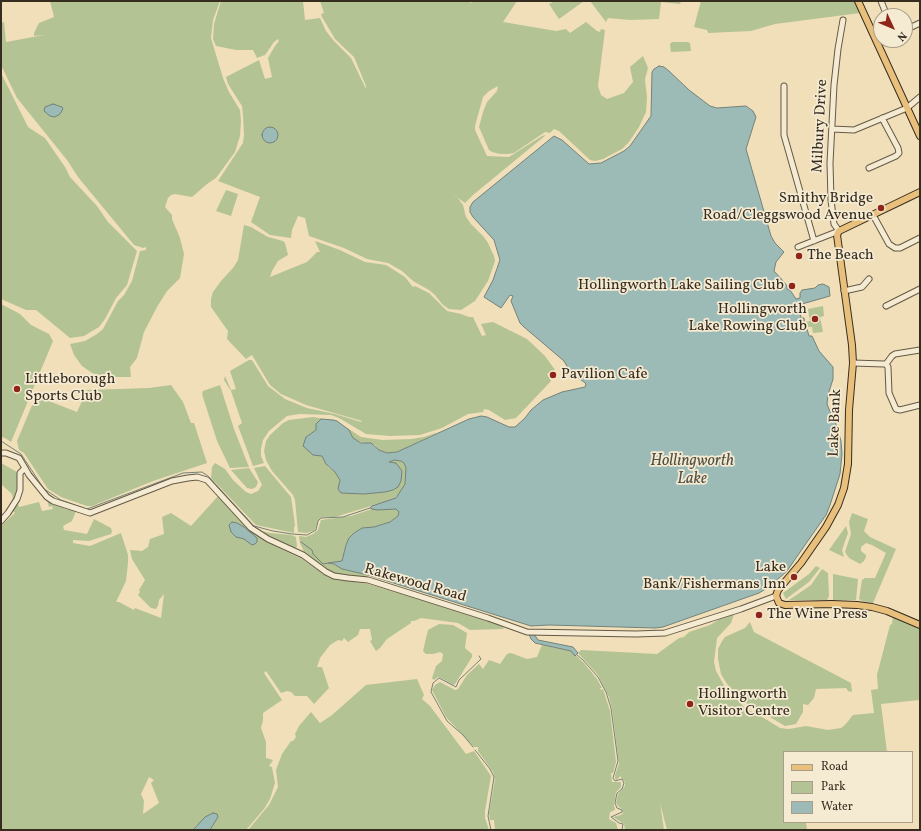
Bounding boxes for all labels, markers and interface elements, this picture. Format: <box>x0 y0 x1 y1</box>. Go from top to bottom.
north arrow <box>873 8 913 48</box>
text: N <box>893 28 909 44</box>
street label: Milbury Drive <box>810 79 832 173</box>
place label: Smithy Bridge Road/Cleggswood Avenue <box>703 190 873 225</box>
marker: Smithy Bridge Road/Cleggswood Avenue <box>876 203 886 213</box>
place label: The Beach <box>807 247 874 265</box>
marker: The Beach <box>794 251 804 261</box>
place label: Hollingworth Lake Sailing Club <box>578 277 784 295</box>
marker: Hollingworth Lake Sailing Club <box>787 281 797 291</box>
place label: Hollingworth Lake Rowing Club <box>689 301 807 336</box>
marker: Hollingworth Lake Rowing Club <box>810 314 820 324</box>
place label: Pavilion Cafe <box>561 366 648 384</box>
marker: Pavilion Cafe <box>548 370 558 380</box>
place label: Littleborough Sports Club <box>25 371 115 406</box>
marker: Littleborough Sports Club <box>12 384 22 394</box>
street label: Lake Bank <box>826 389 846 457</box>
water label: Hollingworth Lake <box>650 452 734 490</box>
place label: Lake Bank/Fishermans Inn <box>643 559 786 594</box>
street label: Rakewood Road <box>362 561 468 607</box>
marker: Lake Bank/Fishermans Inn <box>789 572 799 582</box>
place label: The Wine Press <box>767 606 868 624</box>
marker: The Wine Press <box>754 610 764 620</box>
place label: Hollingworth Visitor Centre <box>698 686 790 721</box>
marker: Hollingworth Visitor Centre <box>685 699 695 709</box>
legend <box>783 751 913 823</box>
text: Road <box>821 759 848 775</box>
text: Park <box>821 779 846 795</box>
text: Water <box>821 799 853 815</box>

